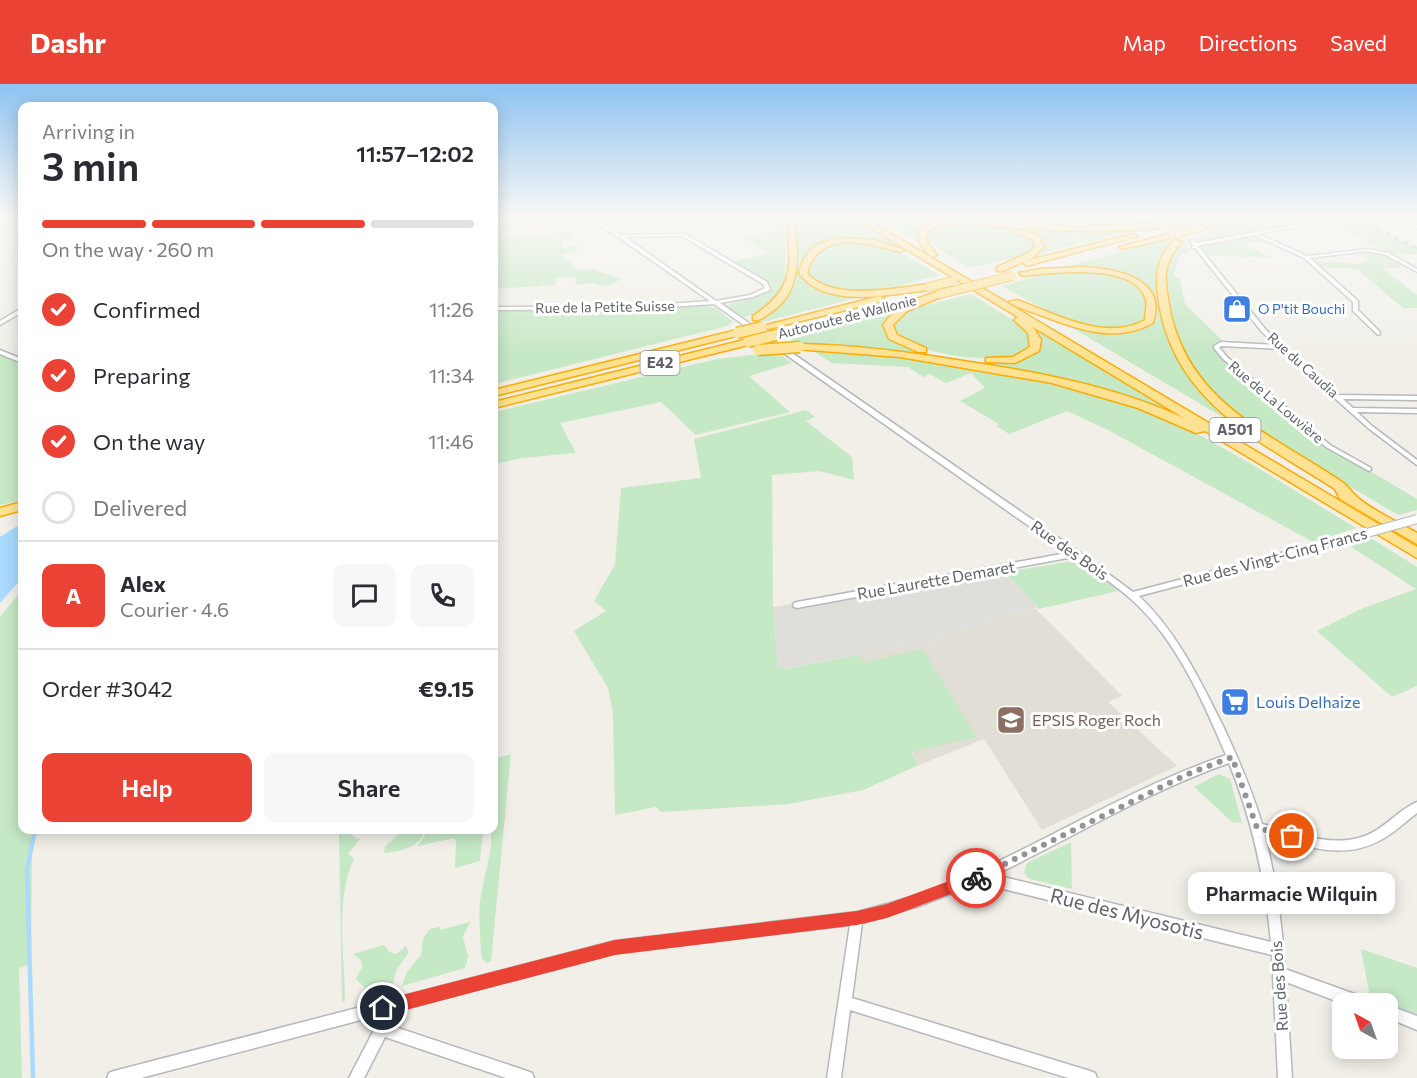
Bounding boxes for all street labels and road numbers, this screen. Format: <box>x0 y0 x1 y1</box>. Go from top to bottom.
street label: Autoroute de Wallonie <box>776 291 918 342</box>
street label: Rue de la Petite Suisse <box>535 297 675 316</box>
street label: Rue du Caudia <box>1264 328 1342 401</box>
road number: E42 <box>640 351 680 375</box>
street label: Rue de La Louvière <box>1225 357 1327 446</box>
road number: A501 <box>1210 418 1260 442</box>
street label: Rue des Bois <box>1028 516 1113 583</box>
street label: Rue des Vingt-Cinq Francs <box>1181 523 1369 590</box>
street label: Rue Laurette Demaret <box>855 556 1017 603</box>
street label: Rue des Myosotis <box>1048 882 1207 944</box>
street label: Rue des Bois <box>1266 940 1291 1032</box>

